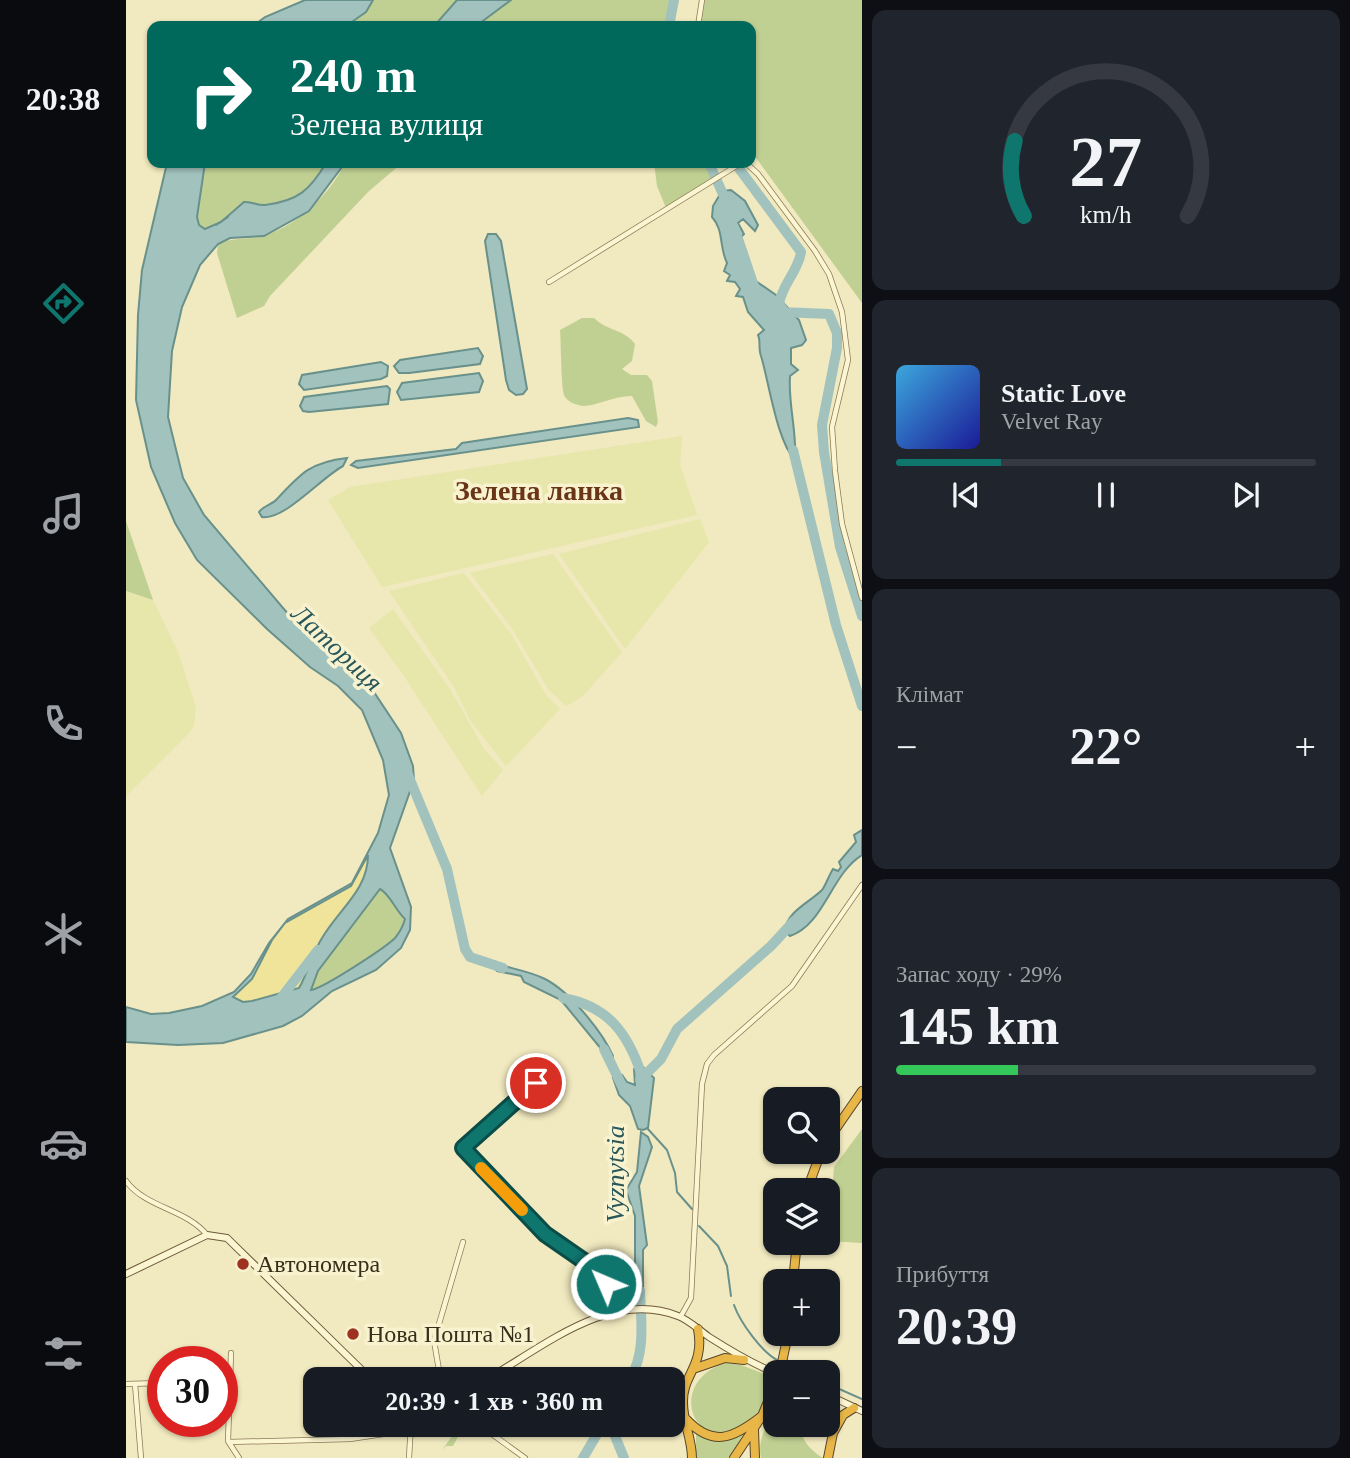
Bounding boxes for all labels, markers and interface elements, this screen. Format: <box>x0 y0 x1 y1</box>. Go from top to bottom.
text: 240 m <box>290 48 417 103</box>
icon: right <box>175 49 266 140</box>
text: 20:38 <box>26 81 100 117</box>
text: Зелена вулиця <box>290 106 483 142</box>
text: 27 <box>1070 121 1142 202</box>
text: km/h <box>1080 201 1132 228</box>
icon: directions <box>39 279 88 328</box>
text: Static Love <box>1001 379 1126 408</box>
text: Velvet Ray <box>1001 409 1103 434</box>
district label: Зелена ланка <box>455 475 623 506</box>
icon: previous <box>947 476 985 514</box>
icon: pause <box>1087 476 1125 514</box>
icon: next <box>1227 476 1265 514</box>
icon: music <box>39 489 88 538</box>
water label: Латориця <box>285 598 388 697</box>
text: Клімат <box>896 682 963 707</box>
icon: phone <box>39 699 88 748</box>
text: 22° <box>1070 718 1142 775</box>
text: − <box>896 726 917 768</box>
text: + <box>1295 726 1316 768</box>
icon: climate <box>39 909 88 958</box>
text: Запас ходу · 29% <box>896 962 1062 987</box>
text: 145 km <box>896 998 1059 1055</box>
pin <box>506 1053 566 1113</box>
icon: arrive <box>517 1064 555 1102</box>
map controls <box>763 1087 840 1437</box>
button: search <box>763 1087 840 1164</box>
icon: car <box>39 1119 88 1168</box>
water label: Vyznytsia <box>601 1125 630 1223</box>
button: layers <box>763 1178 840 1255</box>
position arrow <box>569 1247 643 1321</box>
place label: Автономера <box>257 1251 380 1277</box>
marker: Автономера <box>235 1256 251 1272</box>
text: Прибуття <box>896 1262 989 1287</box>
button: + <box>763 1269 840 1346</box>
text: 20:39 <box>896 1298 1017 1355</box>
place label: Нова Пошта №1 <box>367 1321 534 1347</box>
marker: Нова Пошта №1 <box>345 1326 361 1342</box>
icon: filters <box>39 1329 88 1378</box>
speed limit sign: 30 <box>147 1346 238 1437</box>
button: − <box>763 1360 840 1437</box>
text: 20:39 · 1 хв · 360 m <box>385 1387 603 1416</box>

